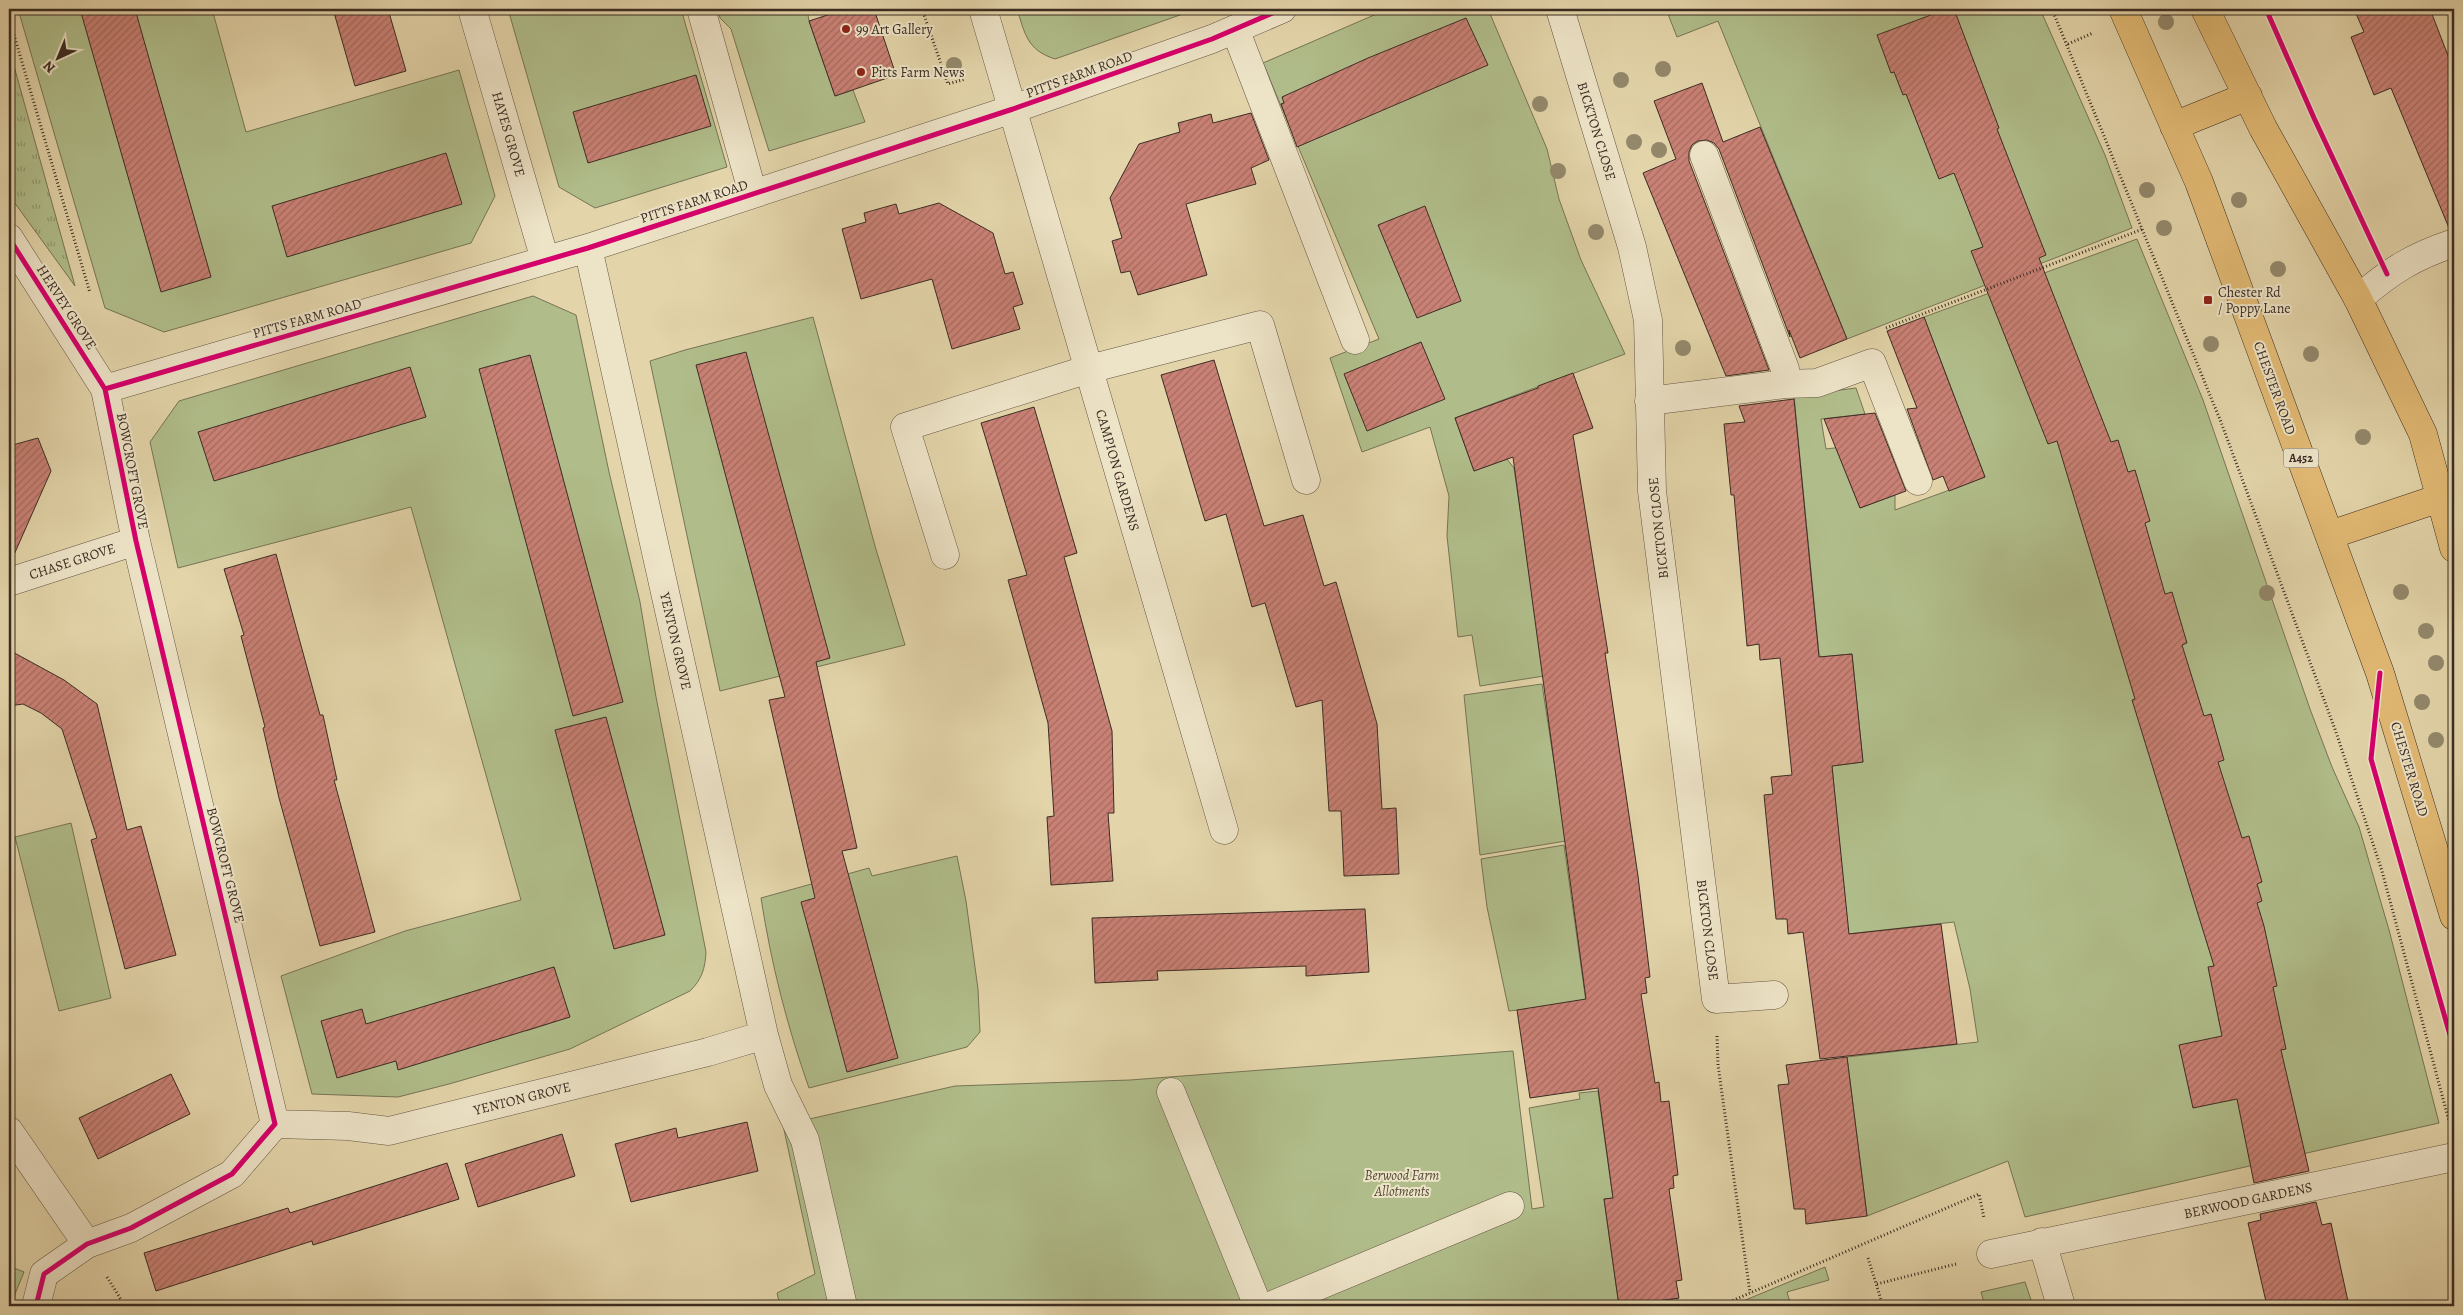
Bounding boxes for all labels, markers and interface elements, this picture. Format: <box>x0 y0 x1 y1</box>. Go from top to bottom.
place label: 99 Art Gallery <box>856 20 934 39</box>
marker: 99 Art Gallery <box>840 23 852 35</box>
north arrow <box>32 32 82 82</box>
street label: PITTS FARM ROAD <box>1023 46 1135 103</box>
text: N <box>39 57 60 77</box>
place label: Pitts Farm News <box>871 63 965 82</box>
marker: Pitts Farm News <box>855 66 867 78</box>
street label: BICKTON CLOSE <box>1572 79 1621 183</box>
street label: HAYES GROVE <box>487 89 530 179</box>
street label: PITTS FARM ROAD <box>638 175 751 228</box>
street label: HERVEY GROVE <box>32 261 101 353</box>
place label: Chester Rd / Poppy Lane <box>2218 283 2291 318</box>
street label: PITTS FARM ROAD <box>251 294 364 343</box>
marker: Chester Rd / Poppy Lane <box>2202 294 2214 306</box>
street label: CHESTER ROAD <box>2249 339 2300 438</box>
street label: CAMPION GARDENS <box>1091 407 1144 533</box>
street label: BOWCROFT GROVE <box>112 411 153 531</box>
road number: A452 <box>2284 448 2318 468</box>
street label: BICKTON CLOSE <box>1644 476 1673 580</box>
street label: CHASE GROVE <box>27 539 118 584</box>
street label: YENTON GROVE <box>655 590 696 692</box>
street label: CHESTER ROAD <box>2386 719 2433 819</box>
street label: BOWCROFT GROVE <box>202 805 249 925</box>
street label: BICKTON CLOSE <box>1692 878 1723 982</box>
street label: YENTON GROVE <box>471 1077 573 1120</box>
park label: Berwood Farm Allotments <box>1365 1166 1439 1201</box>
street label: BERWOOD GARDENS <box>2182 1178 2314 1223</box>

